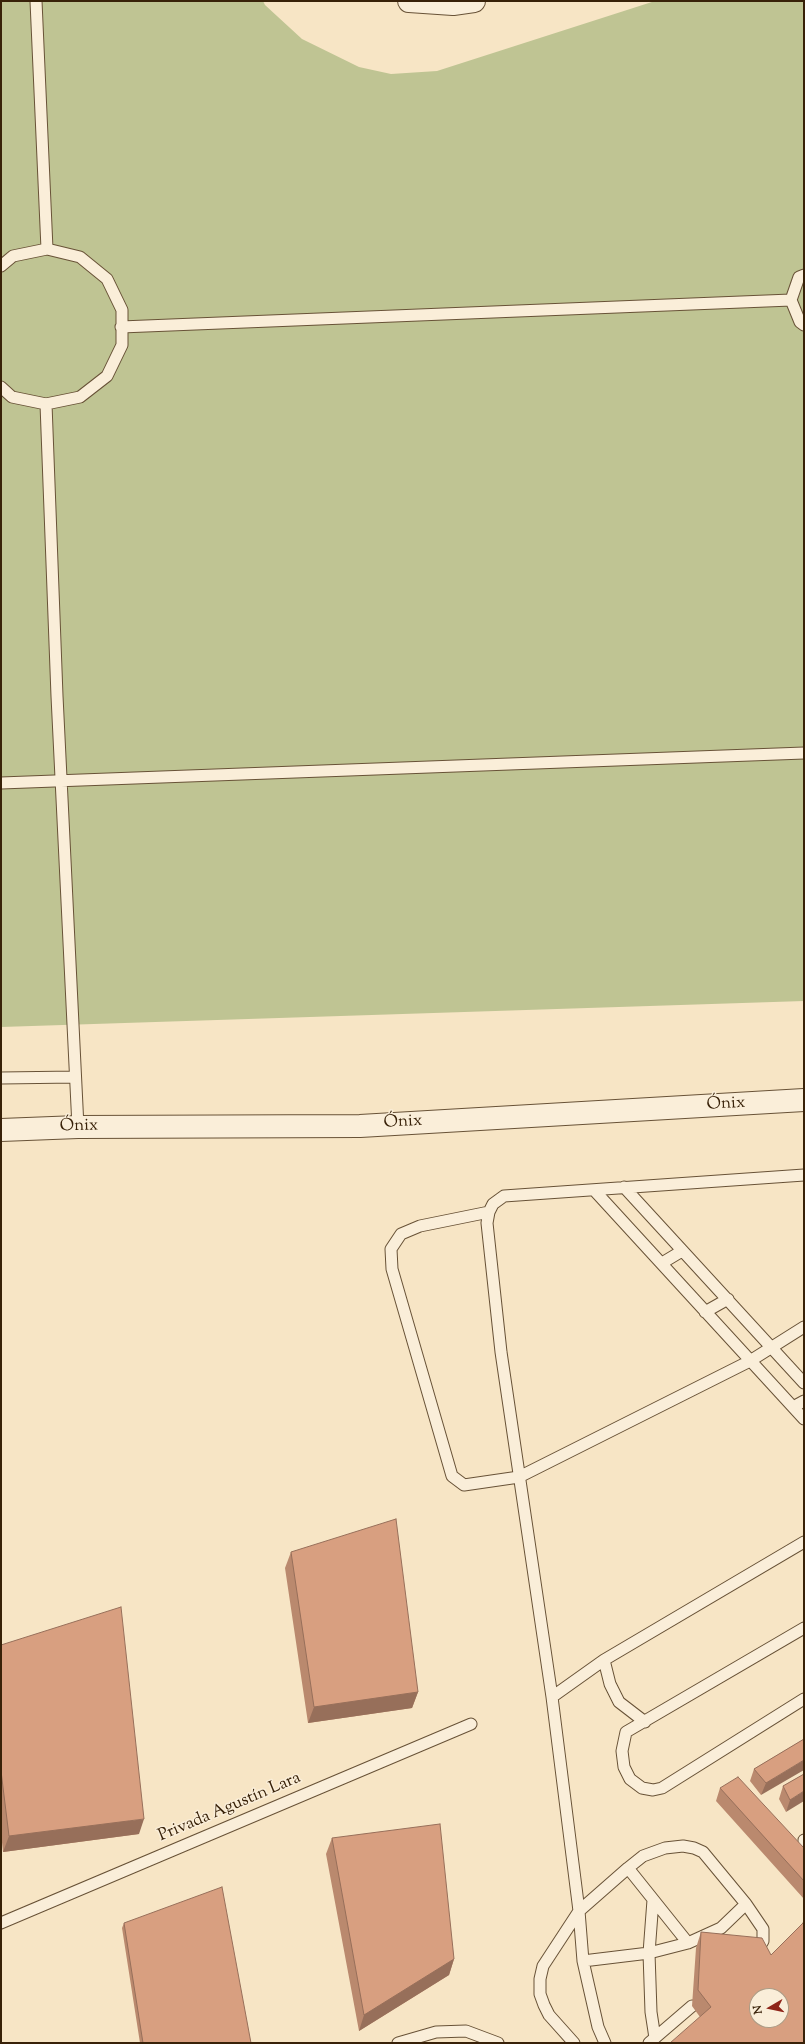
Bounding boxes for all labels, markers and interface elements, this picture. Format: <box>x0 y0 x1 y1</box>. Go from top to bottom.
street label: Ónix <box>706 1094 746 1116</box>
street label: Ónix <box>383 1112 423 1134</box>
street label: Ónix <box>59 1116 99 1138</box>
street label: Privada Agustín Lara <box>156 1769 304 1847</box>
north arrow <box>749 1988 789 2028</box>
text: N <box>750 2004 767 2015</box>

